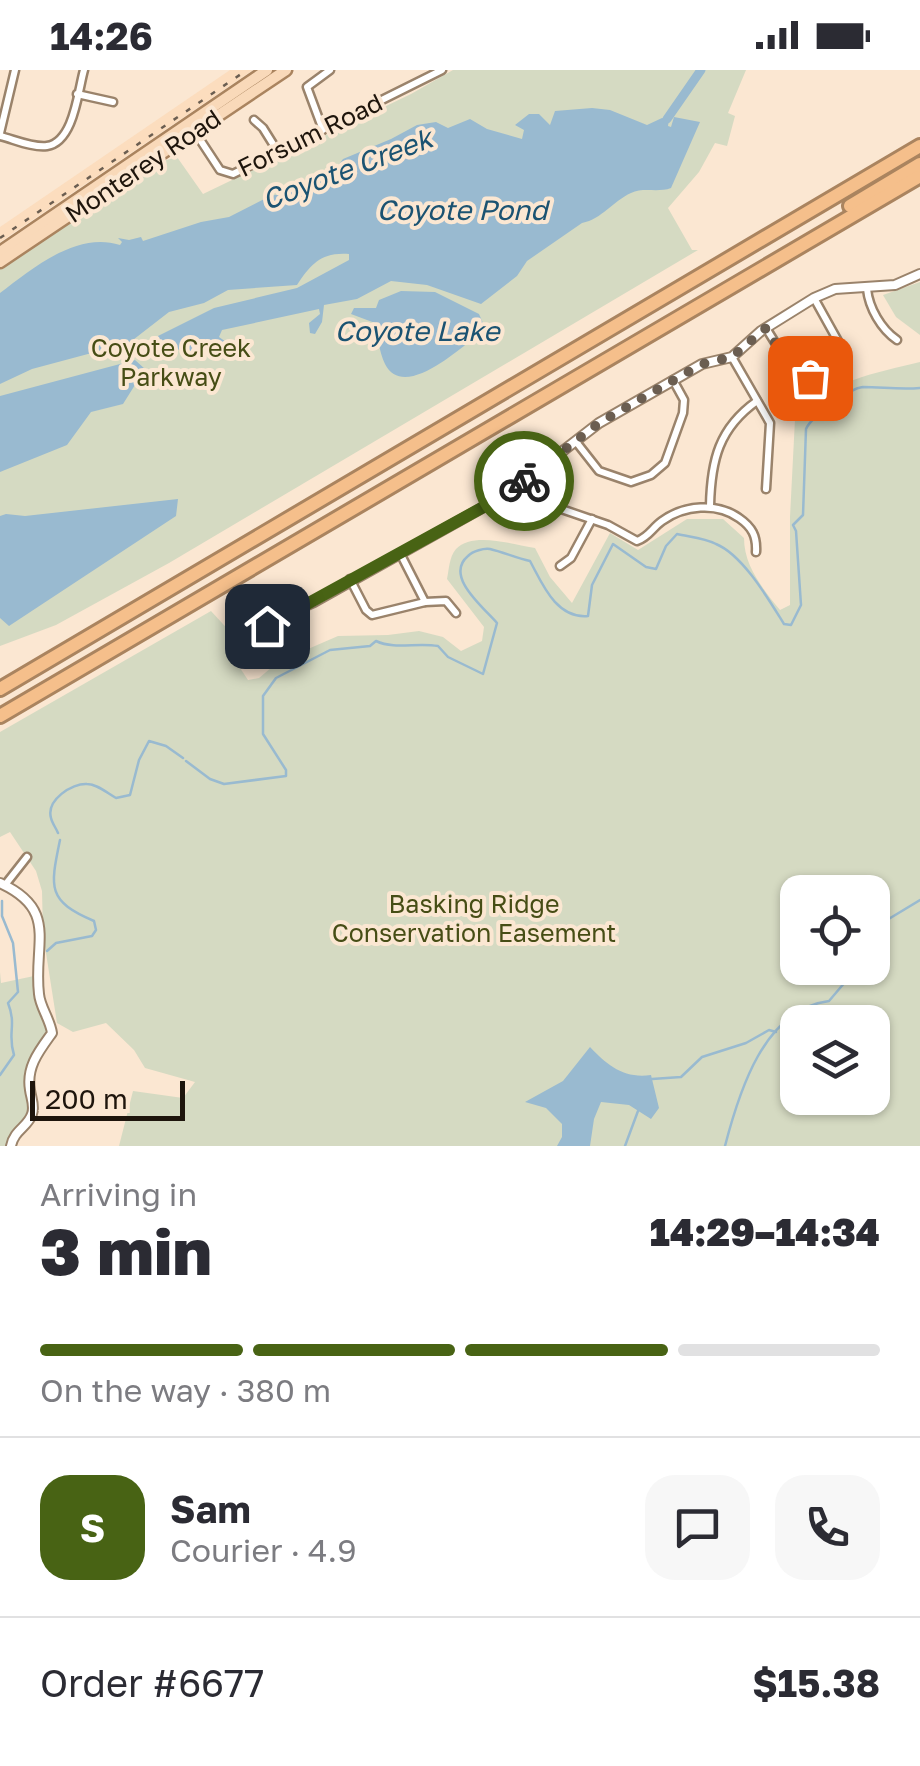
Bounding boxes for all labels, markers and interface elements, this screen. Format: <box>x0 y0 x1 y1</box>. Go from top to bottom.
text: 14:26 <box>50 13 153 58</box>
street label: Forsum Road <box>232 86 387 183</box>
street label: Monterey Road <box>59 102 226 229</box>
water label: Coyote Creek <box>257 120 440 216</box>
water label: Coyote Pond <box>377 193 550 226</box>
water label: Coyote Lake <box>334 314 501 347</box>
park label: Coyote Creek Parkway <box>91 332 251 392</box>
pin <box>768 336 853 421</box>
icon: bag <box>783 351 838 406</box>
courier <box>474 431 574 531</box>
icon: bike <box>497 454 552 509</box>
pin <box>225 584 310 669</box>
icon: home <box>240 599 295 654</box>
map controls <box>780 875 890 1115</box>
button: locate <box>780 875 890 985</box>
park label: Basking Ridge Conservation Easement <box>332 888 616 948</box>
button: layers <box>780 1005 890 1115</box>
scale bar <box>30 1076 185 1120</box>
text: 200 m <box>45 1082 128 1115</box>
text: Arriving in <box>40 1175 197 1213</box>
text: 14:29–14:34 <box>650 1209 880 1254</box>
text: 3 min <box>40 1211 212 1289</box>
text: On the way · 380 m <box>40 1371 331 1409</box>
button: chat <box>645 1475 750 1580</box>
button: phone <box>775 1475 880 1580</box>
text: Sam <box>170 1486 251 1531</box>
text: S <box>80 1505 105 1550</box>
text: Courier · 4.9 <box>170 1531 357 1569</box>
text: Order #6677 <box>40 1660 264 1705</box>
text: $15.38 <box>752 1660 880 1705</box>

